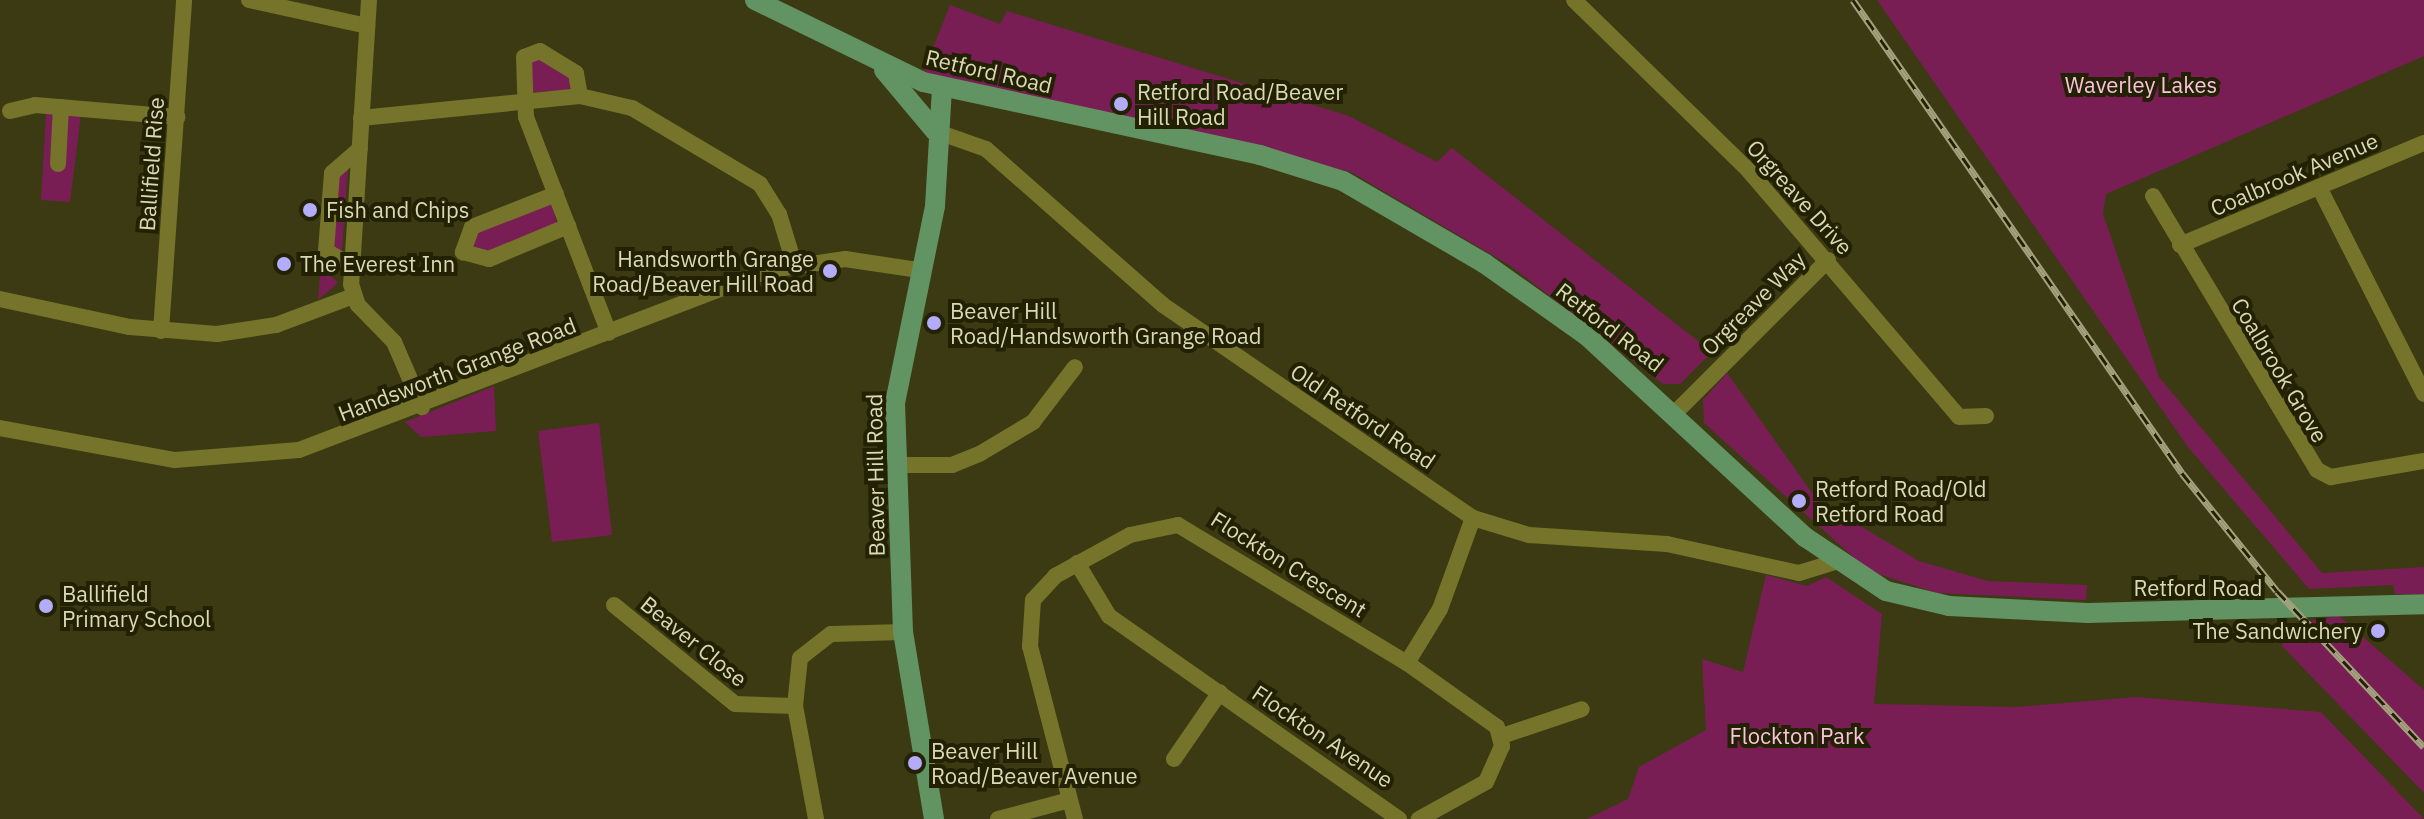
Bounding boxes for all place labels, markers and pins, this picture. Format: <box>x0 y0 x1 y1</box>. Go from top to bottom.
place label: Retford Road/Beaver Hill Road <box>1137 78 1343 130</box>
marker: Retford Road/Beaver Hill Road <box>1112 95 1130 113</box>
place label: Fish and Chips <box>326 197 470 223</box>
marker: Fish and Chips <box>301 201 319 219</box>
place label: Handsworth Grange Road/Beaver Hill Road <box>592 245 814 296</box>
place label: The Everest Inn <box>300 251 455 277</box>
marker: The Everest Inn <box>275 255 293 273</box>
marker: Handsworth Grange Road/Beaver Hill Road <box>821 262 839 280</box>
place label: Beaver Hill Road/Handsworth Grange Road <box>950 297 1262 348</box>
marker: Beaver Hill Road/Handsworth Grange Road <box>925 314 943 332</box>
place label: Retford Road/Old Retford Road <box>1815 475 1987 526</box>
marker: Retford Road/Old Retford Road <box>1790 492 1808 510</box>
place label: Ballifield Primary School <box>62 580 211 632</box>
marker: Ballifield Primary School <box>37 597 55 615</box>
place label: The Sandwichery <box>2193 618 2362 644</box>
marker: The Sandwichery <box>2369 622 2387 640</box>
place label: Beaver Hill Road/Beaver Avenue <box>931 737 1137 788</box>
marker: Beaver Hill Road/Beaver Avenue <box>906 754 924 772</box>

